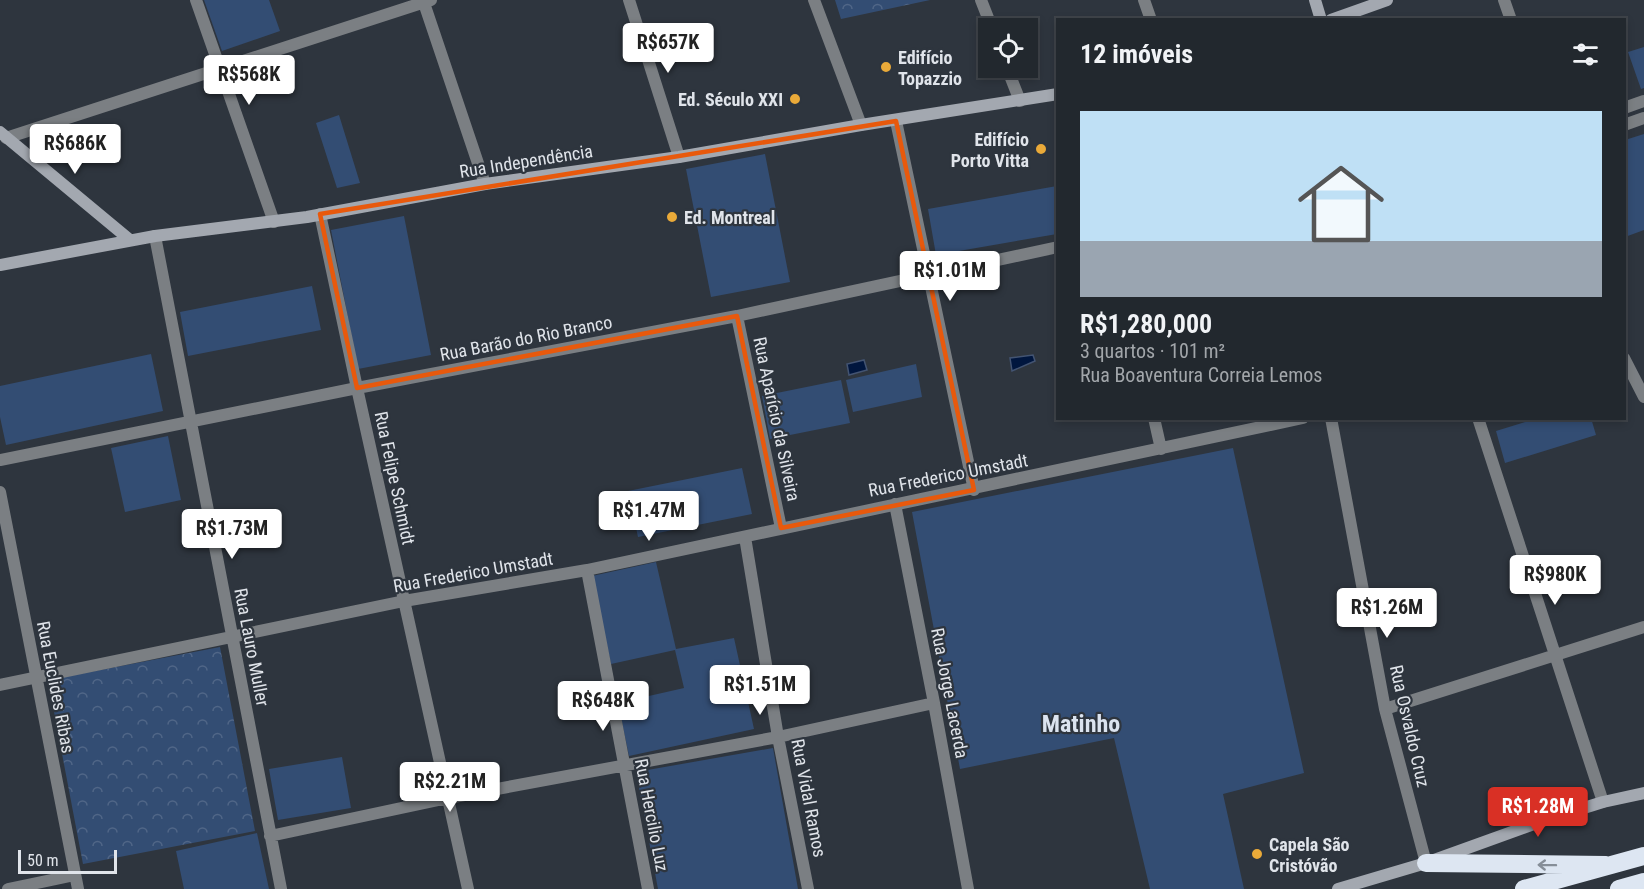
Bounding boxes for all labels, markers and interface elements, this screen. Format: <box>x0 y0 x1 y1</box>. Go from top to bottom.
map controls <box>978 18 1038 78</box>
button: locate <box>978 18 1038 78</box>
pin: R$657K <box>619 23 717 74</box>
text: R$657K <box>637 30 699 54</box>
icon: filters <box>1569 38 1602 71</box>
text: 12 imóveis <box>1080 39 1193 69</box>
place label: Edifício Topazzio <box>898 47 962 89</box>
pin: R$568K <box>200 55 298 106</box>
marker: Edifício Topazzio <box>879 60 893 74</box>
text: R$568K <box>218 62 280 86</box>
place label: Ed. Século XXI <box>678 89 783 110</box>
marker: Ed. Século XXI <box>788 92 802 106</box>
pin: R$686K <box>26 124 124 175</box>
place label: Edifício Porto Vitta <box>951 129 1029 171</box>
text: R$686K <box>44 131 106 155</box>
street label: Rua Independência <box>458 140 594 182</box>
marker: Edifício Porto Vitta <box>1034 142 1048 156</box>
icon: home <box>1287 150 1395 258</box>
place label: Ed. Montreal <box>684 207 775 228</box>
marker: Ed. Montreal <box>665 210 679 224</box>
pin: R$1.01M <box>895 251 1005 302</box>
text: R$1.01M <box>914 258 986 282</box>
text: R$1,280,000 <box>1080 309 1212 339</box>
street label: Rua Barão do Rio Branco <box>438 311 614 365</box>
street label: Rua Aparício da Silveira <box>749 335 805 503</box>
text: 3 quartos · 101 m² <box>1080 339 1225 363</box>
text: Rua Boaventura Correia Lemos <box>1080 363 1322 387</box>
street label: Rua Felipe Schmidt <box>371 409 419 547</box>
street label: Rua Frederico Umstadt <box>867 449 1029 501</box>
pin: R$1.47M <box>594 491 704 542</box>
text: R$1.47M <box>613 498 685 522</box>
pin: R$1.73M <box>177 509 287 560</box>
text: R$1.73M <box>196 516 268 540</box>
street label: Rua Frederico Umstadt <box>392 548 554 596</box>
pin: R$980K <box>1506 555 1604 606</box>
text: R$980K <box>1524 562 1586 586</box>
street label: Rua Lauro Muller <box>230 586 274 708</box>
pin: R$1.26M <box>1332 588 1442 639</box>
text: R$1.26M <box>1351 595 1423 619</box>
street label: Rua Euclides Ribas <box>33 619 79 755</box>
street label: Rua Jorge Lacerda <box>927 626 973 760</box>
street label: Rua Osvaldo Cruz <box>1386 663 1434 789</box>
pin: R$1.51M <box>705 665 815 716</box>
text: R$1.51M <box>724 672 796 696</box>
pin: R$648K <box>554 681 652 732</box>
text: R$648K <box>572 688 634 712</box>
district label: Matinho <box>1042 710 1120 738</box>
street label: Rua Vidal Ramos <box>787 737 831 859</box>
street label: Rua Hercilio Luz <box>631 757 673 873</box>
pin: R$2.21M <box>395 762 505 813</box>
text: R$2.21M <box>414 769 486 793</box>
pin: R$1.28M <box>1483 787 1593 838</box>
text: R$1.28M <box>1502 794 1574 818</box>
place label: Capela São Cristóvão <box>1269 834 1350 876</box>
scale bar <box>18 847 117 874</box>
marker: Capela São Cristóvão <box>1250 847 1264 861</box>
text: 50 m <box>27 851 59 870</box>
one-way arrow <box>1538 859 1558 871</box>

